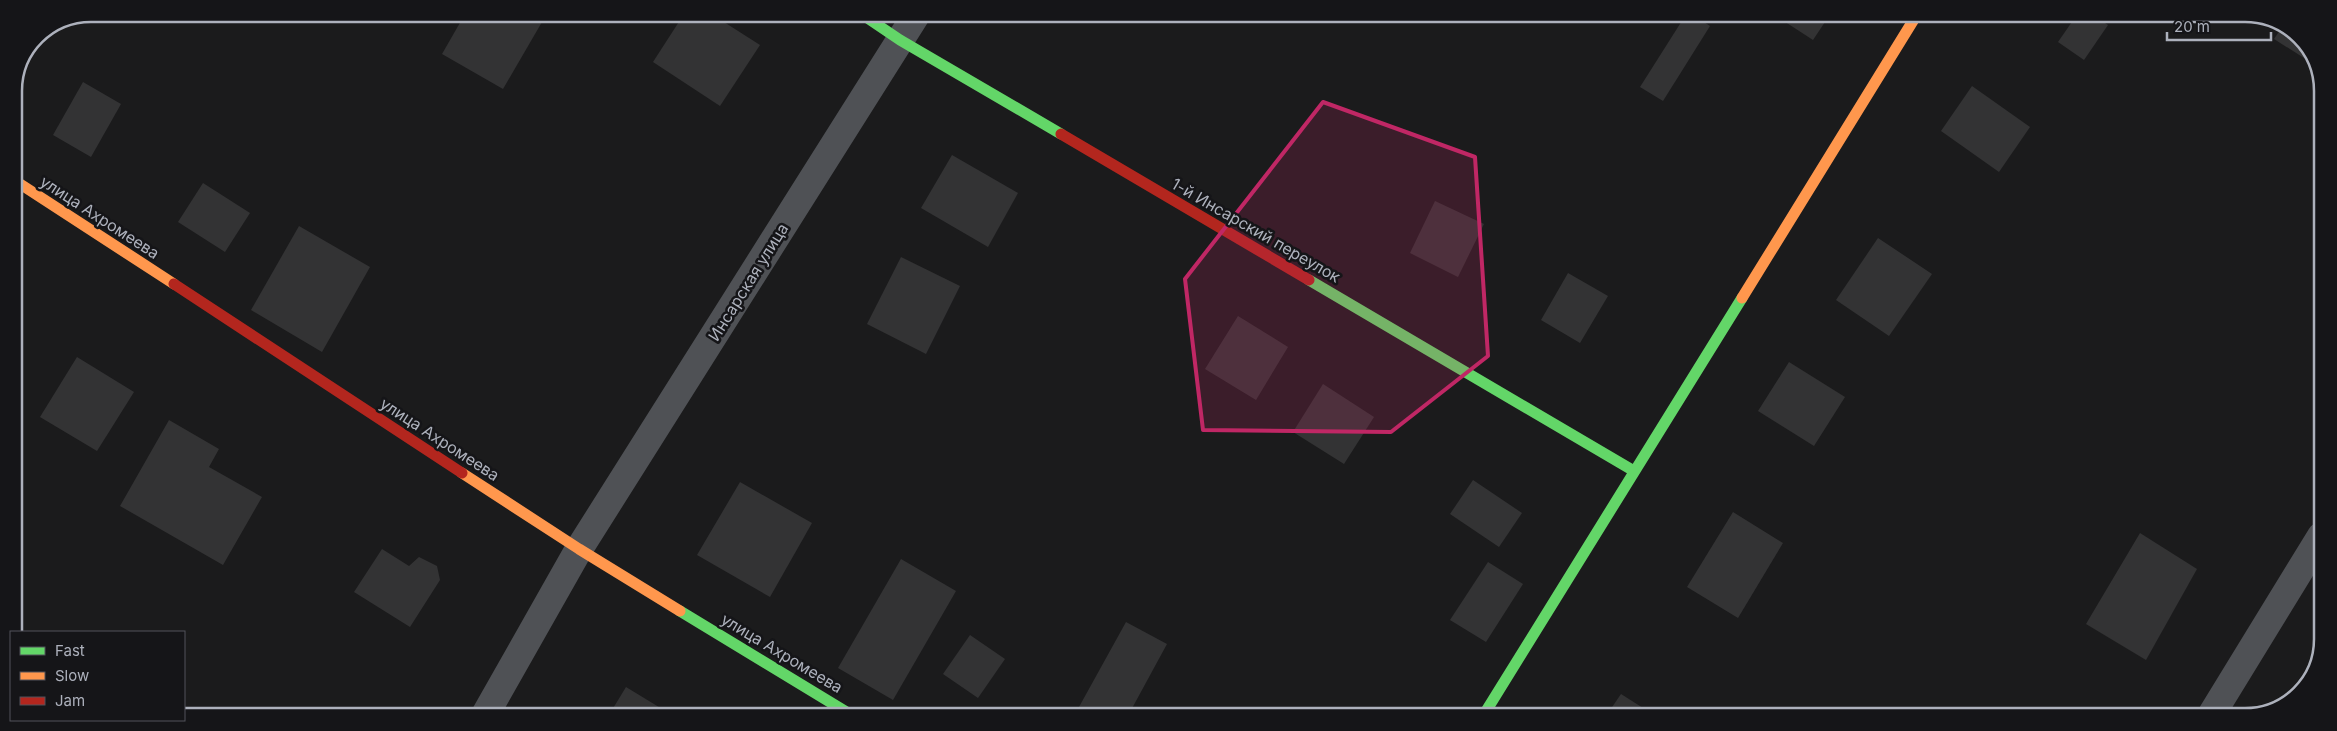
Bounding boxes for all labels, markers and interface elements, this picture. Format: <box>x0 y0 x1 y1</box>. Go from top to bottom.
scale bar <box>2167 10 2271 42</box>
text: 20 m <box>2174 17 2210 36</box>
street label: улица Ахромеева <box>37 171 163 263</box>
street label: 1-й Инсарский переулок <box>1168 173 1344 287</box>
street label: Инсарская улица <box>704 219 792 345</box>
street label: улица Ахромеева <box>377 393 503 485</box>
street label: улица Ахромеева <box>718 609 846 697</box>
legend <box>10 631 185 721</box>
text: Fast <box>55 641 85 660</box>
text: Slow <box>55 666 89 685</box>
text: Jam <box>55 691 85 710</box>

